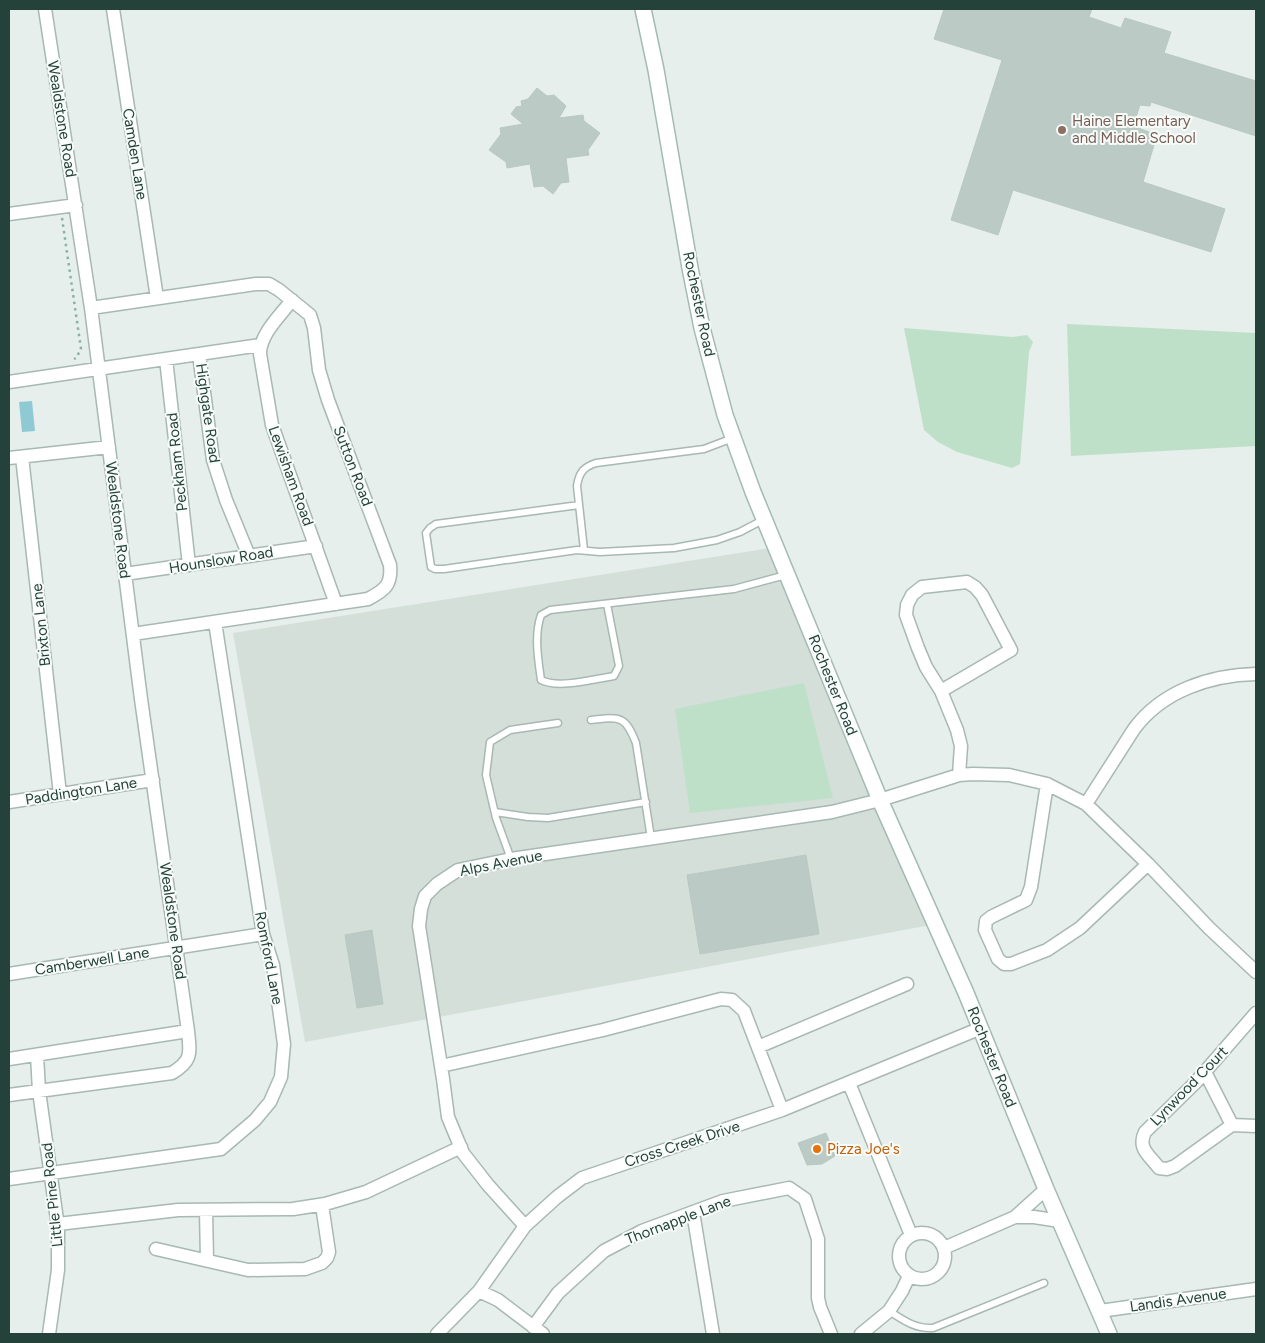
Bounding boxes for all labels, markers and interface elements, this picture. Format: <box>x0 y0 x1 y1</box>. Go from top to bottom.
street label: Wealdstone Road <box>44 59 80 179</box>
street label: Camden Lane <box>119 107 151 201</box>
place label: Haine Elementary and Middle School <box>1072 112 1196 147</box>
marker: Haine Elementary and Middle School <box>1056 124 1068 136</box>
street label: Rochester Road <box>679 250 719 358</box>
street label: Highgate Road <box>192 362 224 464</box>
street label: Peckham Road <box>163 412 191 512</box>
street label: Sutton Road <box>330 423 376 509</box>
street label: Lewisham Road <box>265 424 317 528</box>
street label: Wealdstone Road <box>102 460 134 580</box>
street label: Hounslow Road <box>167 543 275 577</box>
street label: Brixton Lane <box>28 583 54 667</box>
street label: Rochester Road <box>805 632 861 738</box>
street label: Paddington Lane <box>24 773 138 809</box>
street label: Alps Avenue <box>458 846 544 880</box>
street label: Wealdstone Road <box>156 861 190 981</box>
street label: Romford Lane <box>251 910 287 1006</box>
street label: Camberwell Lane <box>34 943 150 979</box>
street label: Rochester Road <box>964 1004 1020 1110</box>
street label: Lynwood Court <box>1146 1042 1232 1130</box>
street label: Cross Creek Drive <box>622 1117 742 1171</box>
place label: Pizza Joe's <box>827 1140 900 1158</box>
street label: Little Pine Road <box>38 1142 66 1248</box>
marker: Pizza Joe's <box>811 1143 823 1155</box>
street label: Thornapple Lane <box>623 1192 733 1248</box>
street label: Landis Avenue <box>1128 1284 1228 1316</box>

